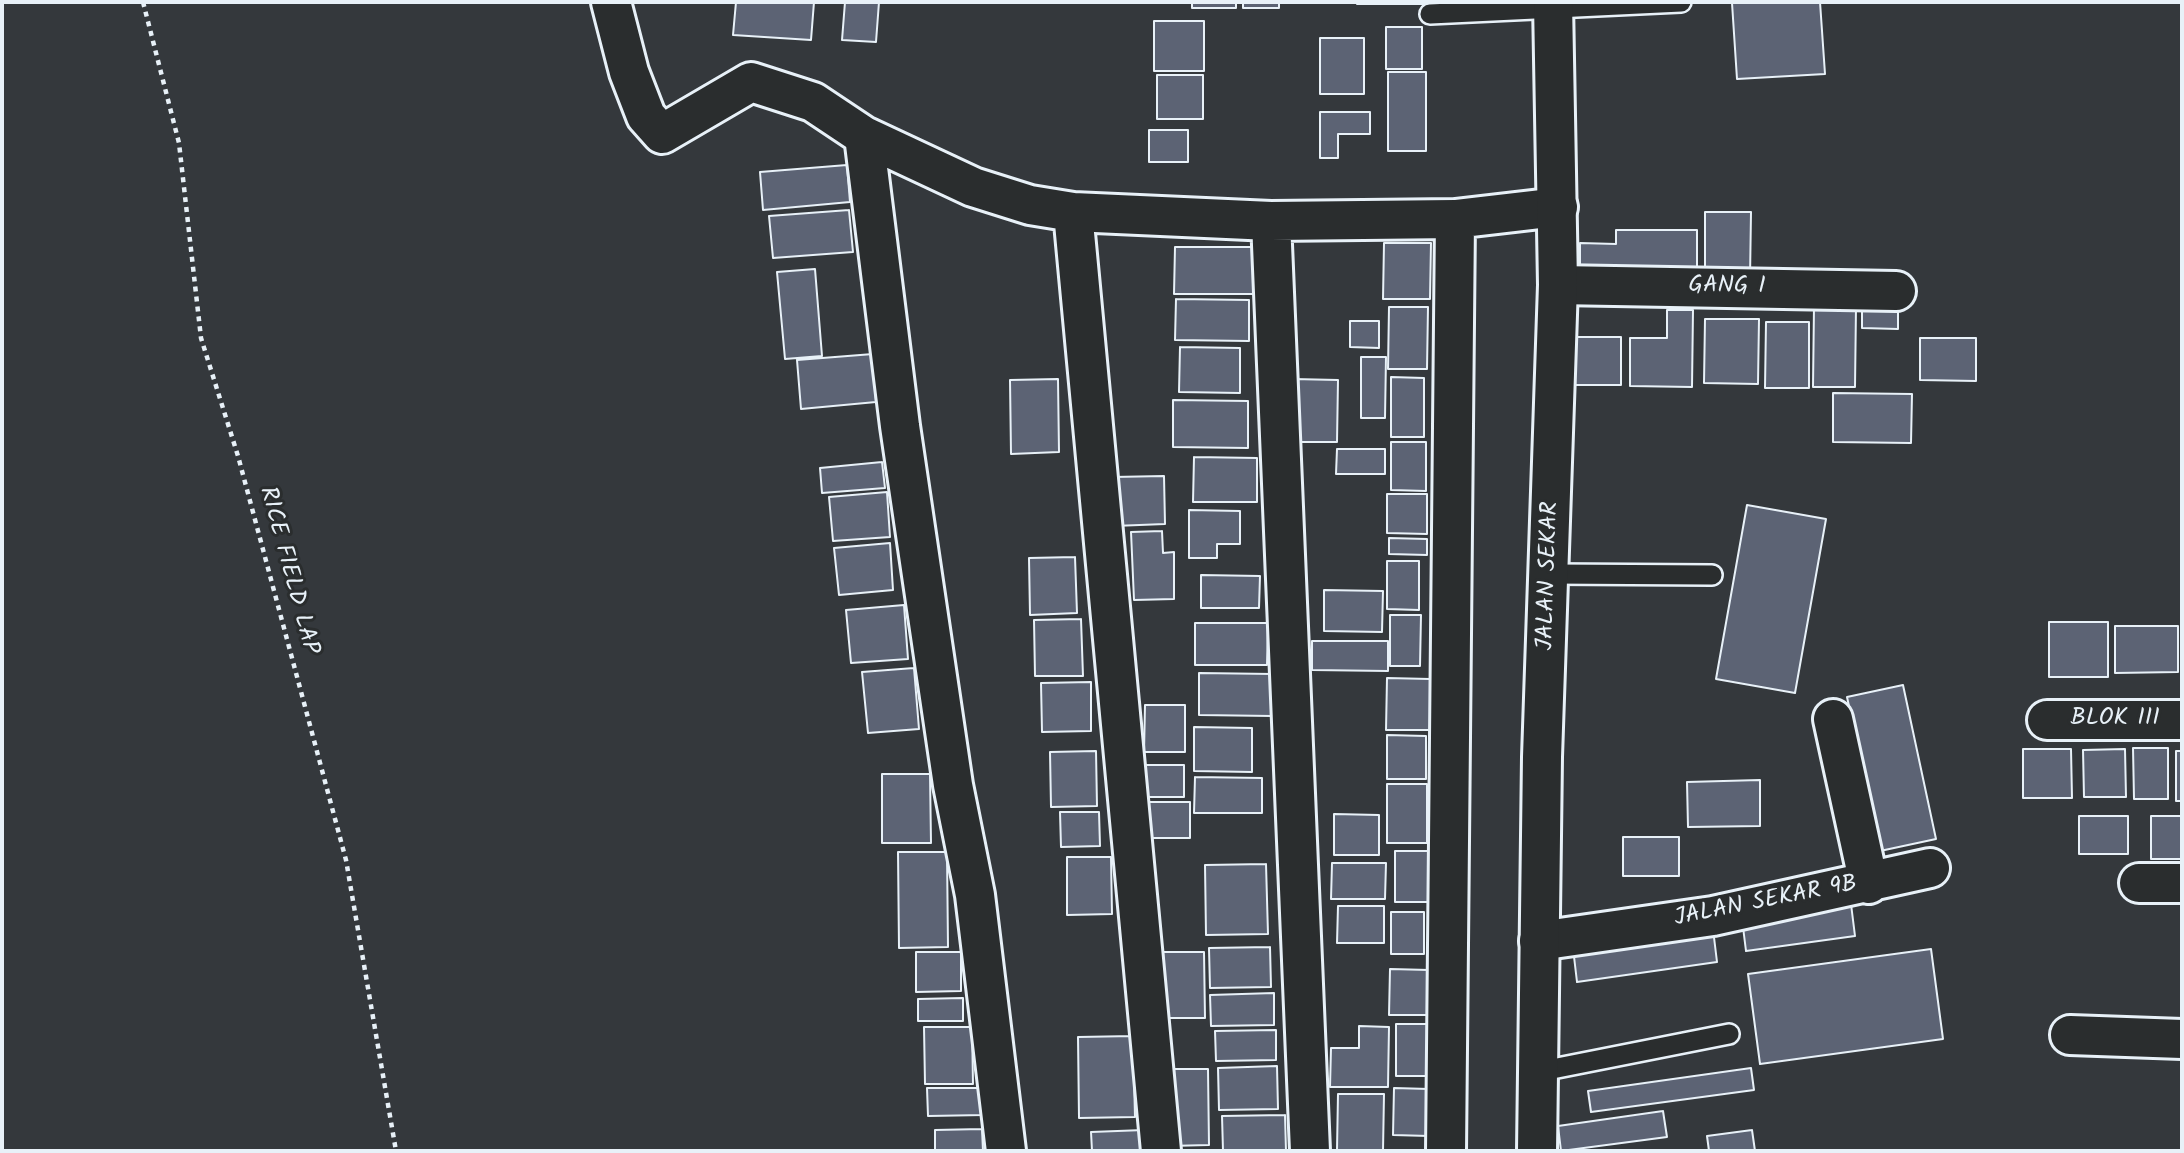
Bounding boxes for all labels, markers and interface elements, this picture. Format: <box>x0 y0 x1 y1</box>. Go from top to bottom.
street label: GANG I <box>1688 273 1766 303</box>
street label: RICE FIELD LAP <box>251 484 323 658</box>
street label: JALAN SEKAR <box>1533 501 1567 651</box>
street label: BLOK III <box>2070 706 2160 734</box>
street label: JALAN SEKAR 9B <box>1672 871 1860 935</box>

